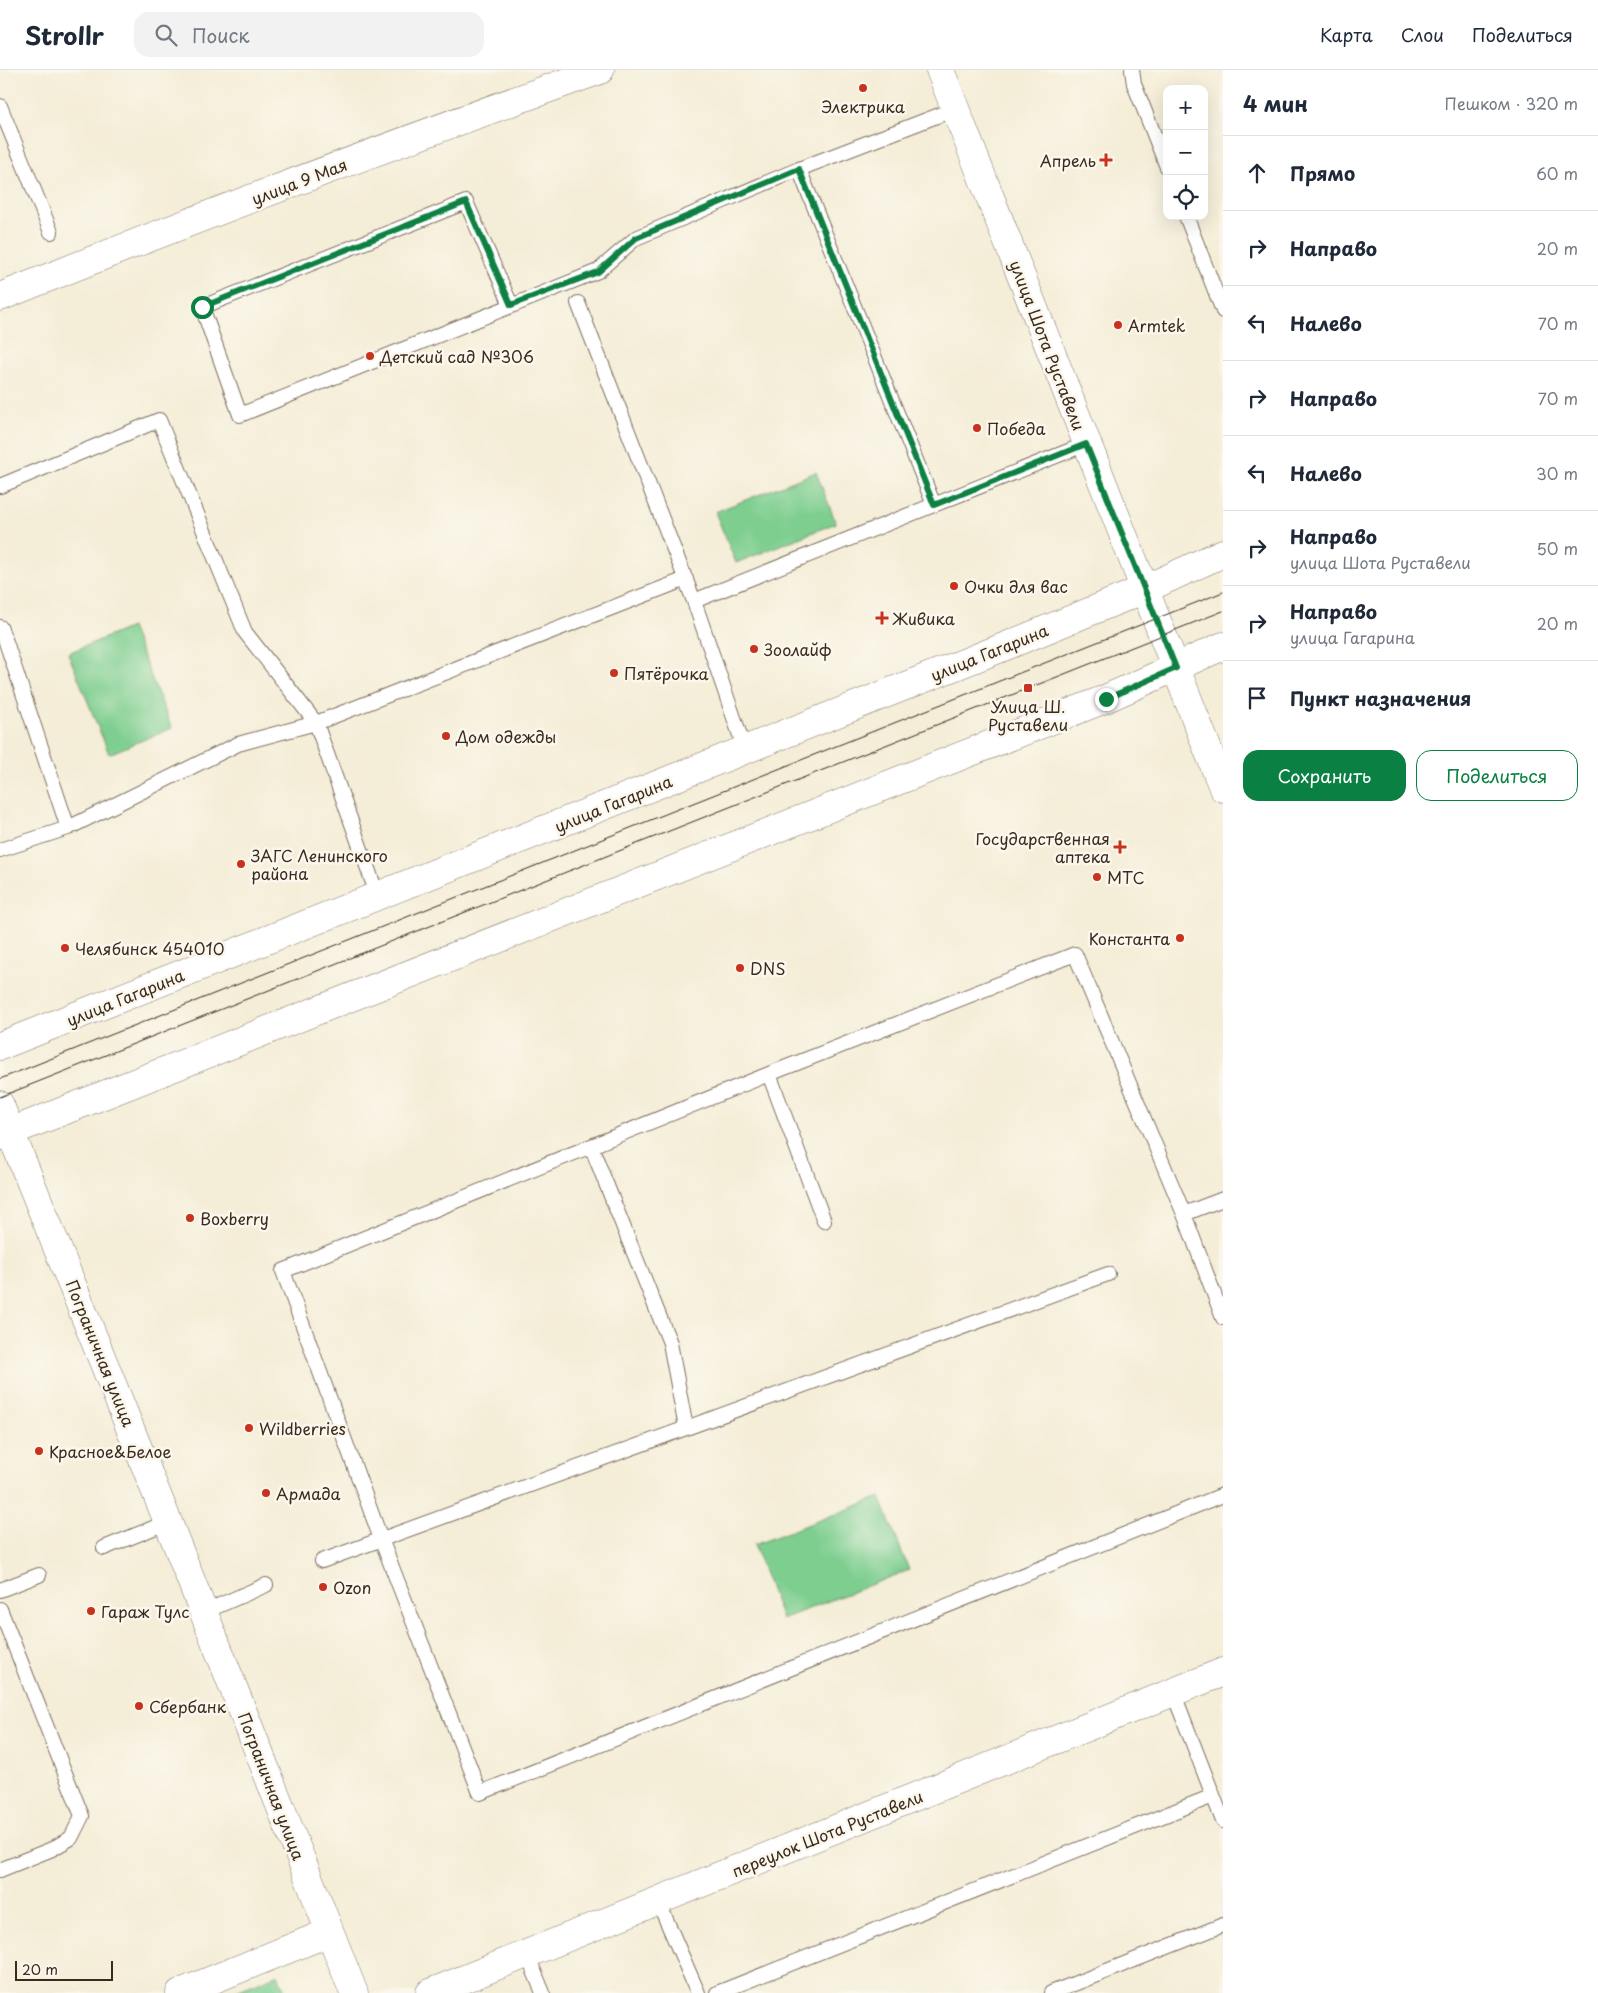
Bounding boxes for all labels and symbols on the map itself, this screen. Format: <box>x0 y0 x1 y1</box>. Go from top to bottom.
marker: Электрика <box>857 82 869 94</box>
place label: Электрика <box>821 94 905 118</box>
place label: Апрель <box>1040 148 1096 172</box>
street label: улица 9 Мая <box>248 152 350 210</box>
marker: Апрель <box>1100 154 1112 166</box>
street label: улица Шота Руставели <box>1004 256 1092 434</box>
route start <box>191 296 214 319</box>
place label: Armtek <box>1128 313 1186 337</box>
marker: Armtek <box>1112 319 1124 331</box>
place label: Детский сад №306 <box>379 344 534 368</box>
marker: Детский сад №306 <box>364 350 376 362</box>
place label: Победа <box>987 416 1045 440</box>
marker: Победа <box>971 422 983 434</box>
place label: Очки для вас <box>964 574 1068 598</box>
marker: Очки для вас <box>948 580 960 592</box>
place label: Живика <box>892 606 955 630</box>
marker: Живика <box>876 612 888 624</box>
street label: улица Гагарина <box>927 617 1051 687</box>
place label: Зоолайф <box>764 637 832 661</box>
marker: Зоолайф <box>748 643 760 655</box>
place label: Пятёрочка <box>624 661 709 685</box>
marker: Пятёрочка <box>608 667 620 679</box>
marker: Улица Ш. Руставели <box>1022 682 1034 694</box>
route end <box>1095 688 1118 711</box>
place label: Улица Ш. Руставели <box>988 694 1068 736</box>
place label: Дом одежды <box>455 724 556 748</box>
marker: Дом одежды <box>440 730 452 742</box>
street label: улица Гагарина <box>551 768 675 838</box>
place label: Государственная аптека <box>975 826 1110 868</box>
marker: Государственная аптека <box>1114 841 1126 853</box>
place label: ЗАГС Ленинского района <box>250 843 388 885</box>
marker: ЗАГС Ленинского района <box>235 858 247 870</box>
place label: МТС <box>1107 865 1145 889</box>
marker: МТС <box>1091 871 1103 883</box>
place label: Константа <box>1089 926 1170 950</box>
marker: Константа <box>1174 932 1186 944</box>
place label: Челябинск 454010 <box>75 936 224 960</box>
marker: Челябинск 454010 <box>59 942 71 954</box>
place label: DNS <box>750 956 785 980</box>
street label: улица Гагарина <box>63 962 187 1032</box>
marker: DNS <box>734 962 746 974</box>
place label: Boxberry <box>200 1206 269 1230</box>
marker: Boxberry <box>184 1212 196 1224</box>
street label: Пограничная улица <box>61 1276 141 1430</box>
place label: Wildberries <box>259 1416 346 1440</box>
marker: Wildberries <box>243 1422 255 1434</box>
place label: Красное&Белое <box>49 1439 171 1463</box>
marker: Красное&Белое <box>33 1445 45 1457</box>
place label: Армада <box>276 1481 341 1505</box>
marker: Армада <box>260 1487 272 1499</box>
place label: Ozon <box>333 1575 371 1599</box>
marker: Ozon <box>317 1581 329 1593</box>
place label: Гараж Тулс <box>101 1599 190 1623</box>
marker: Гараж Тулс <box>85 1605 97 1617</box>
place label: Сбербанк <box>149 1694 227 1718</box>
marker: Сбербанк <box>133 1700 145 1712</box>
street label: Пограничная улица <box>233 1709 311 1863</box>
street label: переулок Шота Руставели <box>728 1784 926 1882</box>
scale bar <box>15 1958 112 1981</box>

